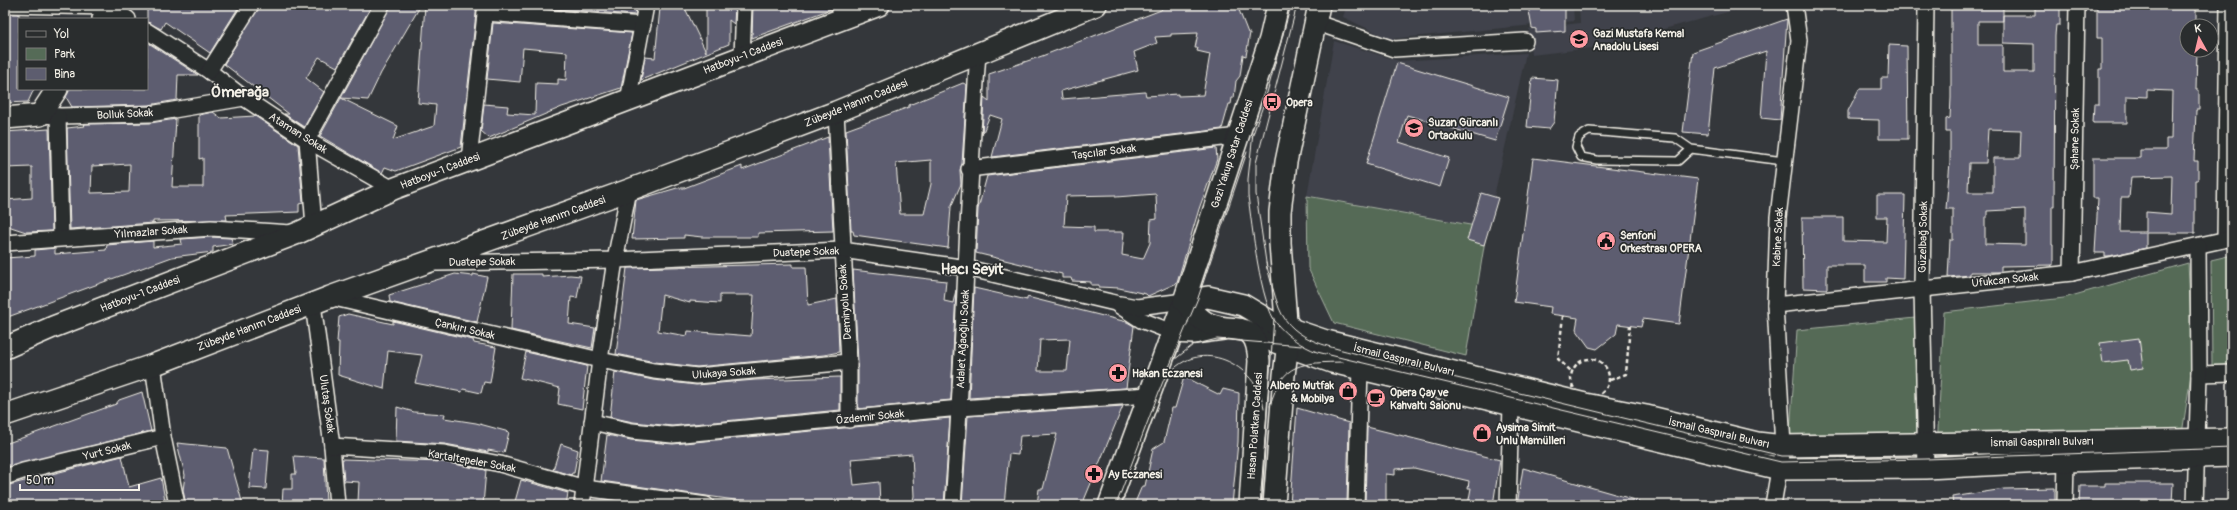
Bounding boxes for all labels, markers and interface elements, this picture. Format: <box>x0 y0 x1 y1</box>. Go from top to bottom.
legend <box>18 18 148 90</box>
north arrow <box>2179 18 2219 58</box>
text: K <box>2193 22 2202 35</box>
text: Yol <box>53 27 69 42</box>
place label: Gazi Mustafa Kemal Anadolu Lisesi <box>1593 27 1685 53</box>
school or university icon: Gazi Mustafa Kemal Anadolu Lisesi <box>1568 28 1590 50</box>
street label: Hatboyu-1 Caddesi <box>701 35 785 77</box>
text: Park <box>54 47 75 62</box>
text: Bina <box>54 67 76 82</box>
street label: Zübeyde Hanım Caddesi <box>802 76 910 130</box>
district label: Ömerağa <box>211 83 269 102</box>
bus stop icon: Opera <box>1261 91 1283 113</box>
place label: Opera <box>1286 96 1313 109</box>
street label: Gazi Yakup Satar Caddesi <box>1208 98 1256 210</box>
street label: Bolluk Sokak <box>96 106 154 122</box>
street label: Şahane Sokak <box>2068 107 2082 170</box>
street label: Ataman Sokak <box>266 110 330 156</box>
place label: Suzan Gürcanlı Ortaokulu <box>1428 116 1498 142</box>
school or university icon: Suzan Gürcanlı Ortaokulu <box>1403 117 1425 139</box>
street label: Taşcılar Sokak <box>1071 142 1137 162</box>
street label: Hatboyu-1 Caddesi <box>398 150 482 192</box>
street label: Zübeyde Hanım Caddesi <box>499 193 607 243</box>
street label: Güzelbağ Sokak <box>1916 200 1930 273</box>
street label: Kabine Sokak <box>1770 206 1786 267</box>
street label: Yılmazlar Sokak <box>113 223 188 241</box>
place label: Senfoni Orkestrası OPERA <box>1620 229 1703 255</box>
public building icon: Senfoni Orkestrası OPERA <box>1595 230 1617 252</box>
street label: Duatepe Sokak <box>773 244 840 260</box>
street label: Duatepe Sokak <box>449 255 516 269</box>
district label: Hacı Seyit <box>941 260 1004 279</box>
street label: Demiryolu Sokak <box>836 263 854 340</box>
street label: Ufukcan Sokak <box>1971 270 2039 290</box>
street label: Hatboyu-1 Caddesi <box>98 273 182 315</box>
street label: Adalet Ağaoğlu Sokak <box>954 289 972 389</box>
street label: Zübeyde Hanım Caddesi <box>195 302 303 354</box>
street label: Çankırı Sokak <box>434 316 497 342</box>
street label: İsmail Gaspıralı Bulvarı <box>1352 341 1456 379</box>
pharmacy icon: Hakan Eczanesi <box>1107 362 1129 384</box>
street label: Ulukaya Sokak <box>692 364 757 382</box>
place label: Hakan Eczanesi <box>1132 367 1202 380</box>
street label: Hasan Polatkan Caddesi <box>1245 372 1265 480</box>
street label: Ulutaş Sokak <box>316 374 338 434</box>
place label: Albero Mutfak & Mobilya <box>1270 379 1334 405</box>
shop icon: Albero Mutfak & Mobilya <box>1337 380 1359 402</box>
place label: Opera Çay ve Kahvaltı Salonu <box>1390 386 1462 412</box>
cafe icon: Opera Çay ve Kahvaltı Salonu <box>1365 387 1387 409</box>
street label: Özdemir Sokak <box>835 407 905 427</box>
street label: İsmail Gaspıralı Bulvarı <box>1667 415 1771 451</box>
place label: Aysima Simit Unlu Mamülleri <box>1496 421 1565 447</box>
shop icon: Aysima Simit Unlu Mamülleri <box>1471 422 1493 444</box>
street label: İsmail Gaspıralı Bulvarı <box>1990 435 2094 449</box>
street label: Yurt Sokak <box>81 439 133 463</box>
street label: Kartaltepeler Sokak <box>427 447 517 475</box>
pharmacy icon: Ay Eczanesi <box>1083 463 1105 485</box>
scale bar <box>20 466 139 492</box>
place label: Ay Eczanesi <box>1108 468 1162 481</box>
text: 50 m <box>26 473 54 488</box>

